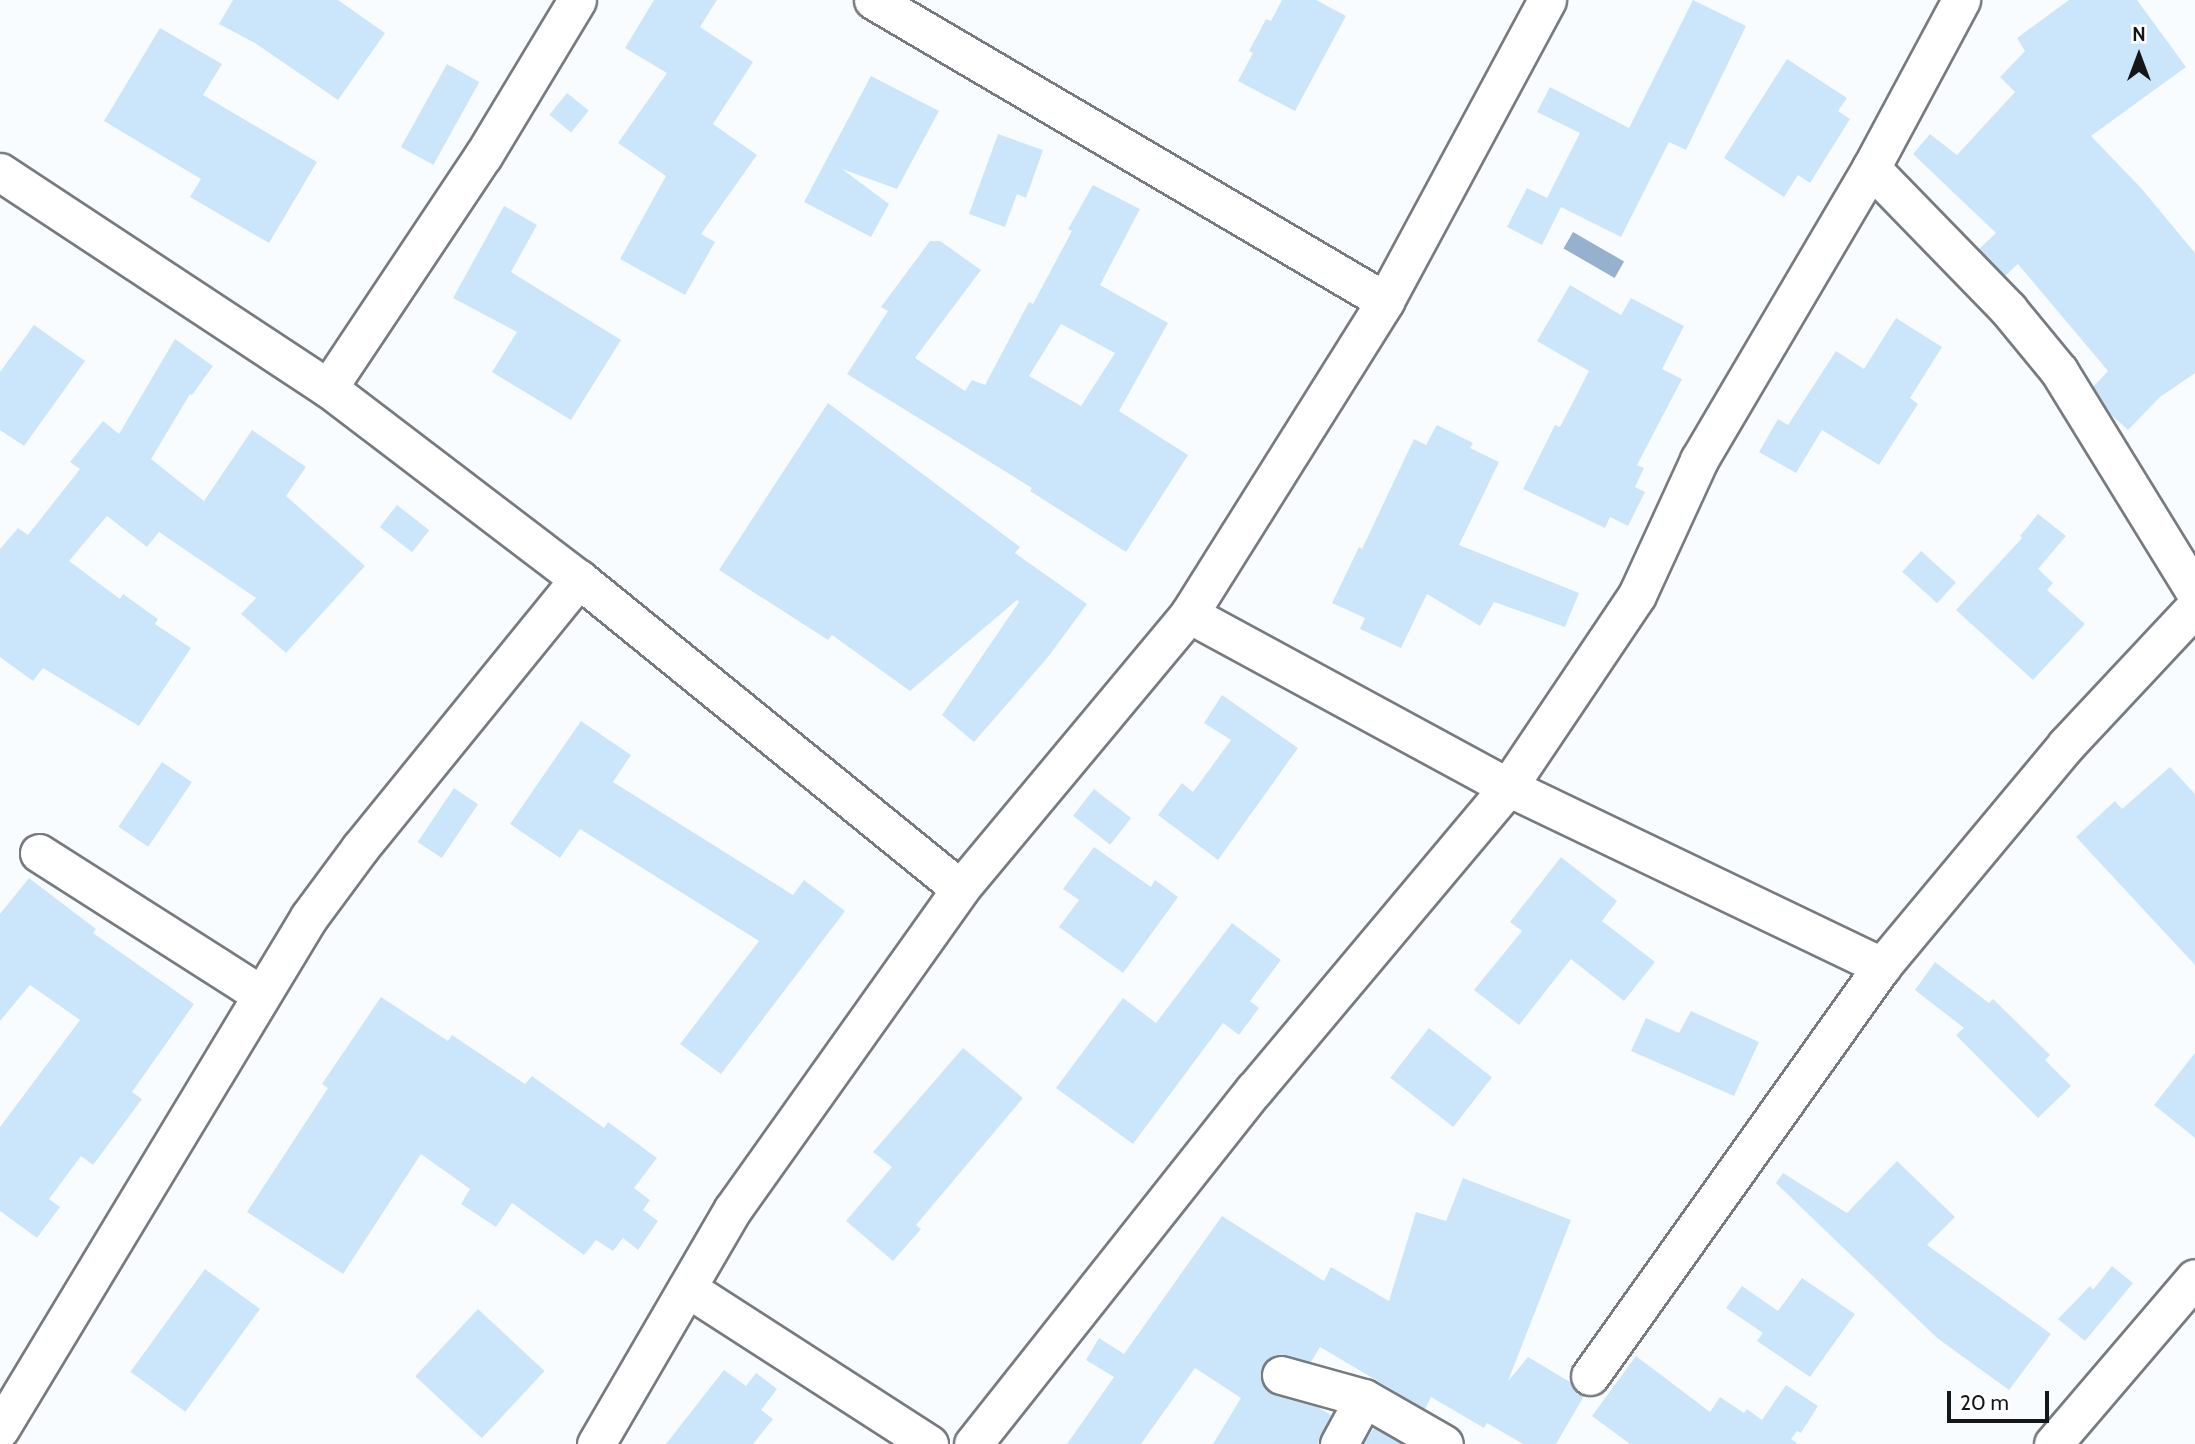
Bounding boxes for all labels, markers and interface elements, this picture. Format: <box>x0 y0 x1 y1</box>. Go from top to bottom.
north arrow <box>2104 21 2174 91</box>
text: N <box>2132 23 2146 46</box>
scale bar <box>1950 1378 2052 1422</box>
text: 20 m <box>1960 1390 2009 1415</box>

